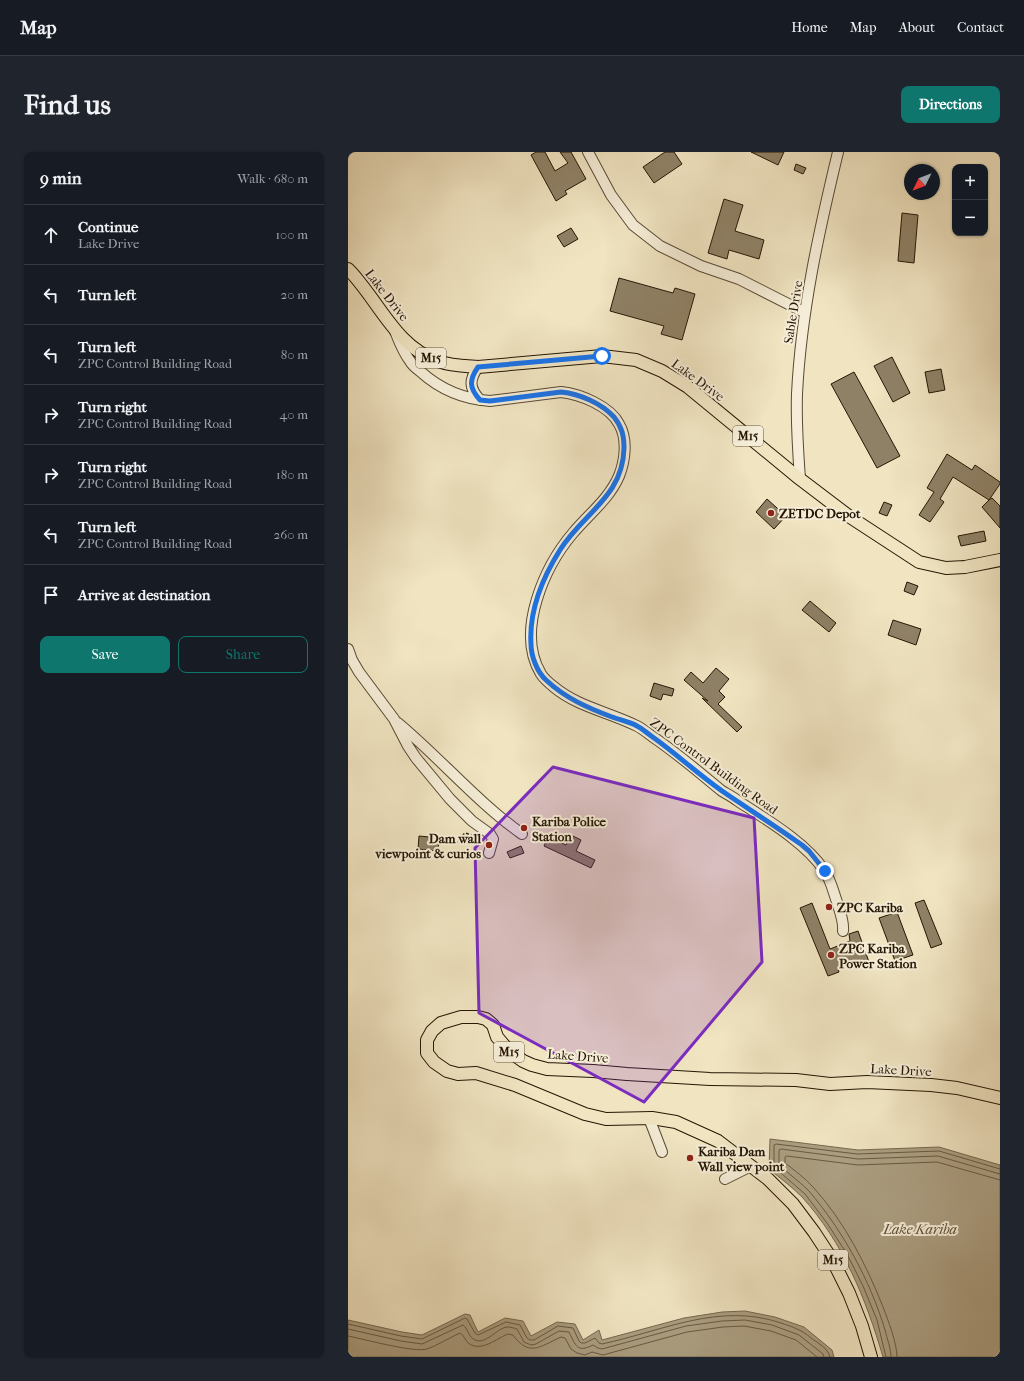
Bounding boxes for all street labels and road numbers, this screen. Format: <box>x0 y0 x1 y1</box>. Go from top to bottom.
street label: Lake Drive <box>362 266 412 324</box>
street label: Sable Drive <box>781 279 805 345</box>
road number: M15 <box>416 348 446 368</box>
street label: Lake Drive <box>669 356 728 404</box>
road number: M15 <box>733 426 763 446</box>
street label: ZPC Control Building Road <box>647 715 782 818</box>
road number: M15 <box>494 1042 524 1062</box>
street label: Lake Drive <box>547 1046 610 1066</box>
street label: Lake Drive <box>870 1061 933 1079</box>
road number: M15 <box>818 1250 848 1270</box>

